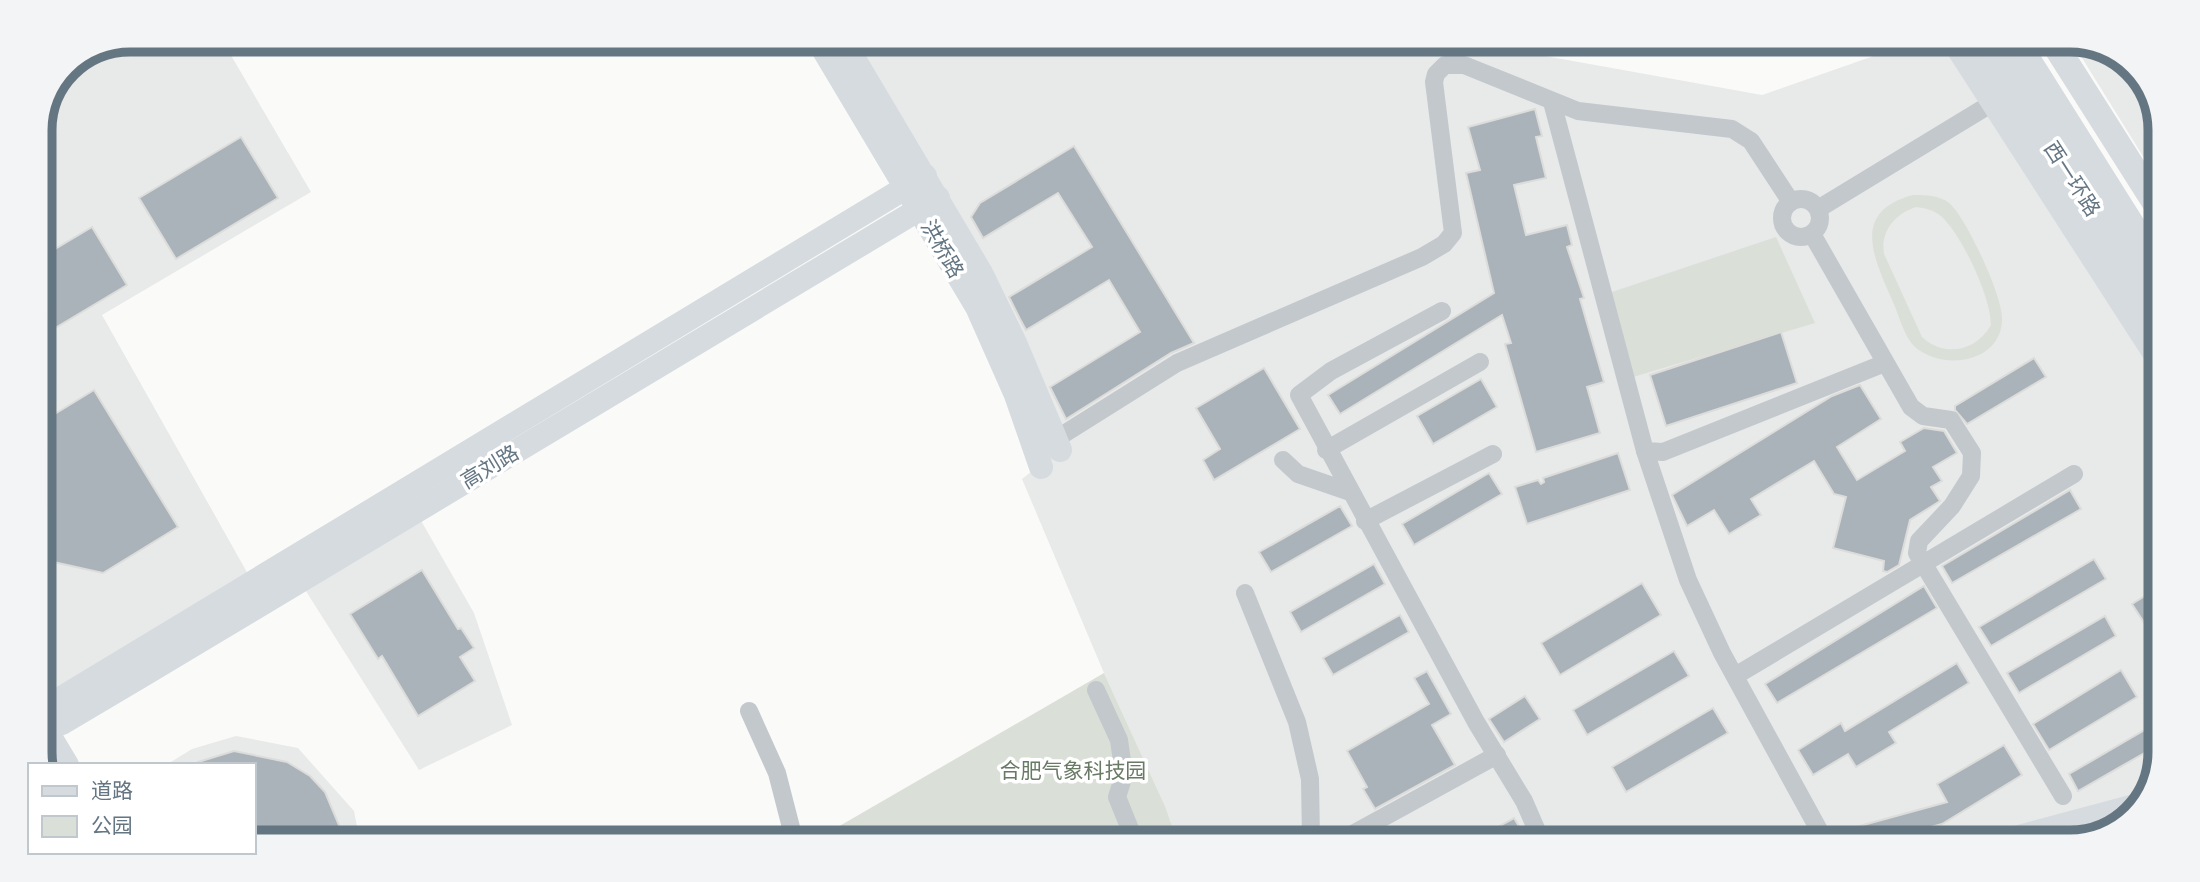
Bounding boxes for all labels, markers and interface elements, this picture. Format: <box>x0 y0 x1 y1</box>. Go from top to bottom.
street label: 西一环路 <box>2040 136 2107 220</box>
street label: 洪桥路 <box>917 215 970 282</box>
street label: 高刘路 <box>456 439 523 493</box>
park label: 合肥气象科技园 <box>1000 757 1147 782</box>
legend <box>28 763 256 854</box>
text: 道路 <box>91 777 133 802</box>
text: 公园 <box>91 812 133 837</box>

